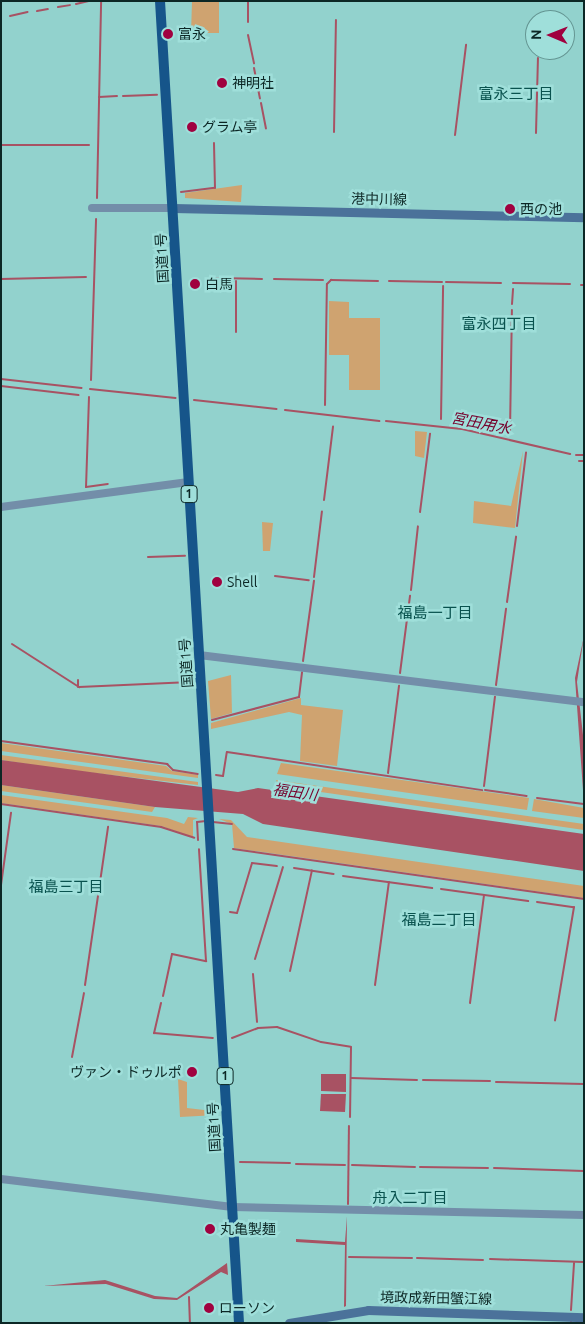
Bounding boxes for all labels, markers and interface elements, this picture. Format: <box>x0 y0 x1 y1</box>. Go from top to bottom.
north arrow <box>525 10 575 60</box>
place label: 富永 <box>178 26 206 42</box>
marker: 富永 <box>162 28 174 40</box>
text: N <box>528 29 544 40</box>
place label: 神明社 <box>232 75 274 91</box>
marker: 神明社 <box>216 77 228 89</box>
district label: 富永三丁目 <box>479 85 553 103</box>
place label: グラム亭 <box>202 119 258 135</box>
marker: グラム亭 <box>186 121 198 133</box>
street label: 港中川線 <box>351 190 407 208</box>
place label: 西の池 <box>520 201 562 217</box>
marker: 西の池 <box>504 203 516 215</box>
street label: 国道1号 <box>152 233 172 283</box>
place label: 白馬 <box>205 276 233 292</box>
marker: 白馬 <box>189 278 201 290</box>
district label: 富永四丁目 <box>462 315 536 333</box>
water label: 宮田用水 <box>450 408 512 438</box>
road number: 1 <box>180 484 198 504</box>
place label: Shell <box>227 574 257 590</box>
marker: Shell <box>211 576 223 588</box>
district label: 福島一丁目 <box>398 604 472 622</box>
street label: 国道1号 <box>176 638 196 688</box>
water label: 福田川 <box>271 780 319 804</box>
district label: 福島三丁目 <box>29 878 103 896</box>
district label: 福島二丁目 <box>402 911 476 929</box>
place label: ヴァン・ドゥルポ <box>70 1064 182 1080</box>
marker: ヴァン・ドゥルポ <box>186 1066 198 1078</box>
road number: 1 <box>216 1066 234 1086</box>
street label: 国道1号 <box>204 1102 224 1152</box>
district label: 舟入二丁目 <box>373 1189 447 1207</box>
place label: 丸亀製麺 <box>220 1221 276 1237</box>
marker: 丸亀製麺 <box>204 1223 216 1235</box>
street label: 境政成新田蟹江線 <box>380 1289 492 1307</box>
place label: ローソン <box>219 1300 275 1316</box>
marker: ローソン <box>203 1302 215 1314</box>

